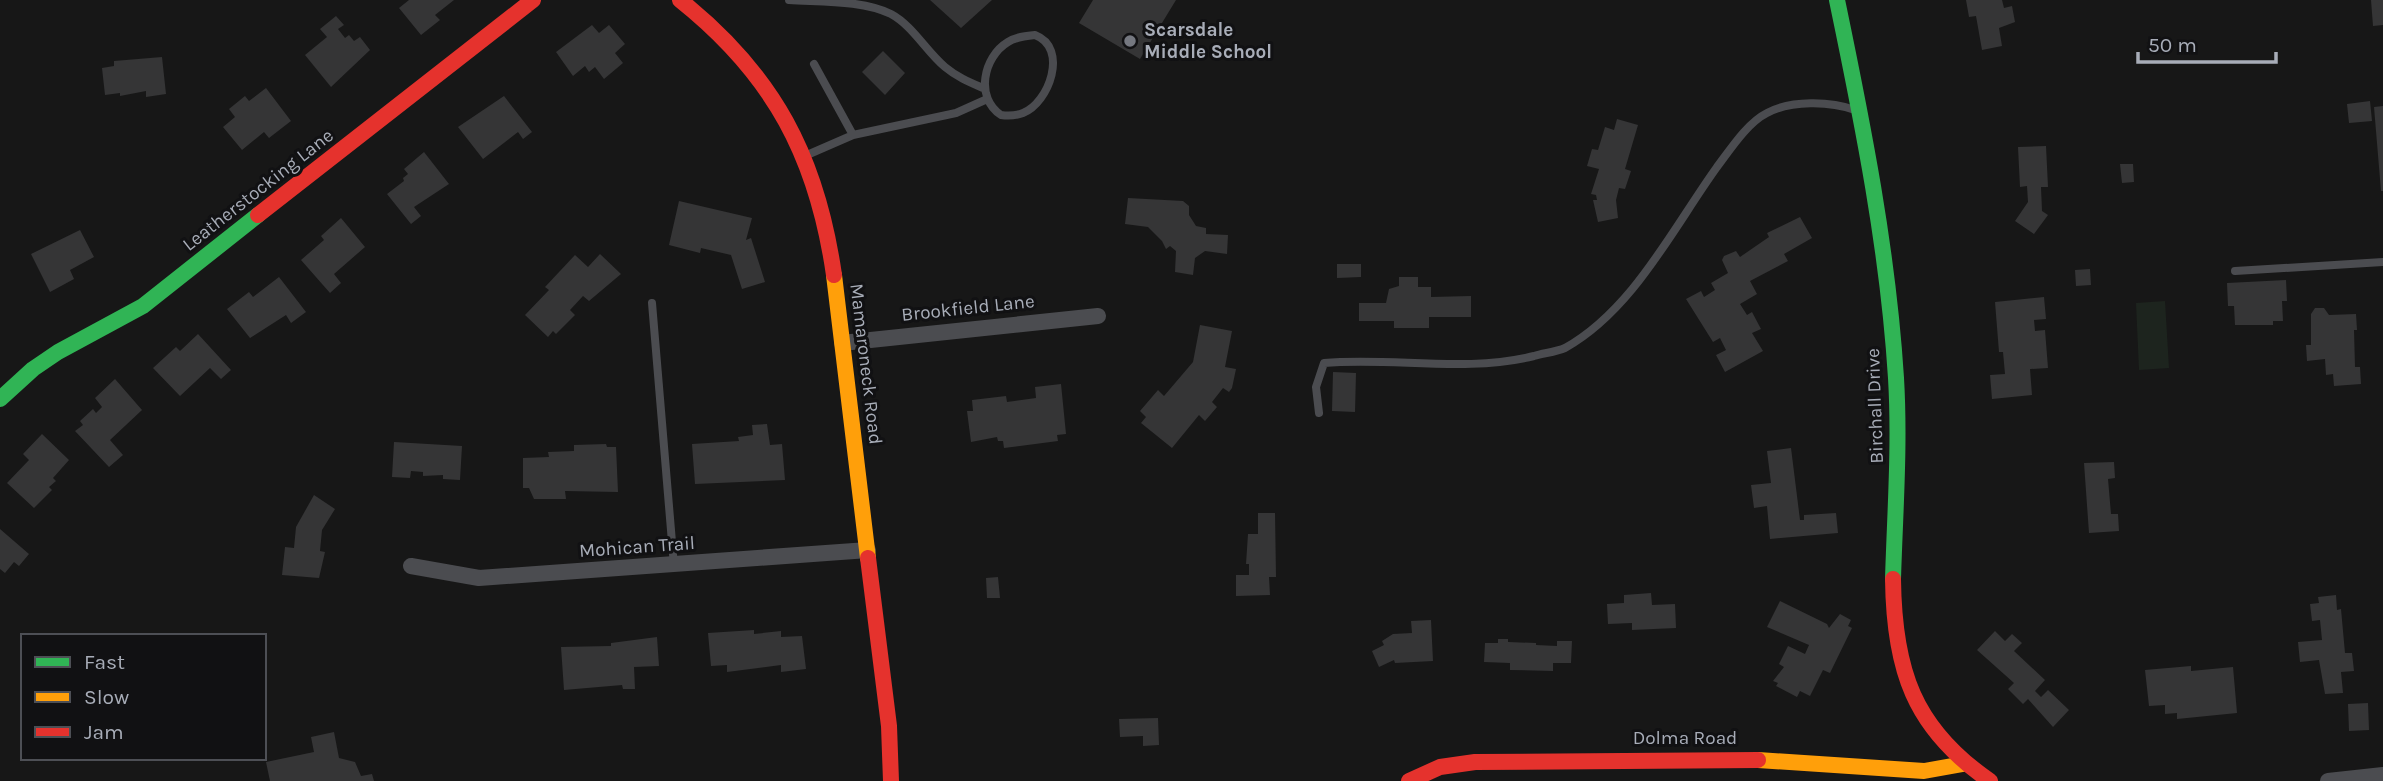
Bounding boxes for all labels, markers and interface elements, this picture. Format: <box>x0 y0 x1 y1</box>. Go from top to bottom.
place label: Scarsdale Middle School <box>1144 19 1272 63</box>
scale bar <box>2138 21 2276 65</box>
marker: Scarsdale Middle School <box>1122 33 1138 49</box>
text: 50 m <box>2148 33 2197 57</box>
street label: Leatherstocking Lane <box>178 124 338 256</box>
street label: Mamaroneck Road <box>845 282 887 446</box>
street label: Brookfield Lane <box>900 290 1036 326</box>
street label: Birchall Drive <box>1862 348 1888 464</box>
street label: Mohican Trail <box>578 532 696 562</box>
legend <box>21 634 266 760</box>
text: Fast <box>84 650 125 674</box>
text: Slow <box>84 685 129 709</box>
text: Jam <box>84 720 124 744</box>
street label: Dolma Road <box>1633 727 1737 749</box>

